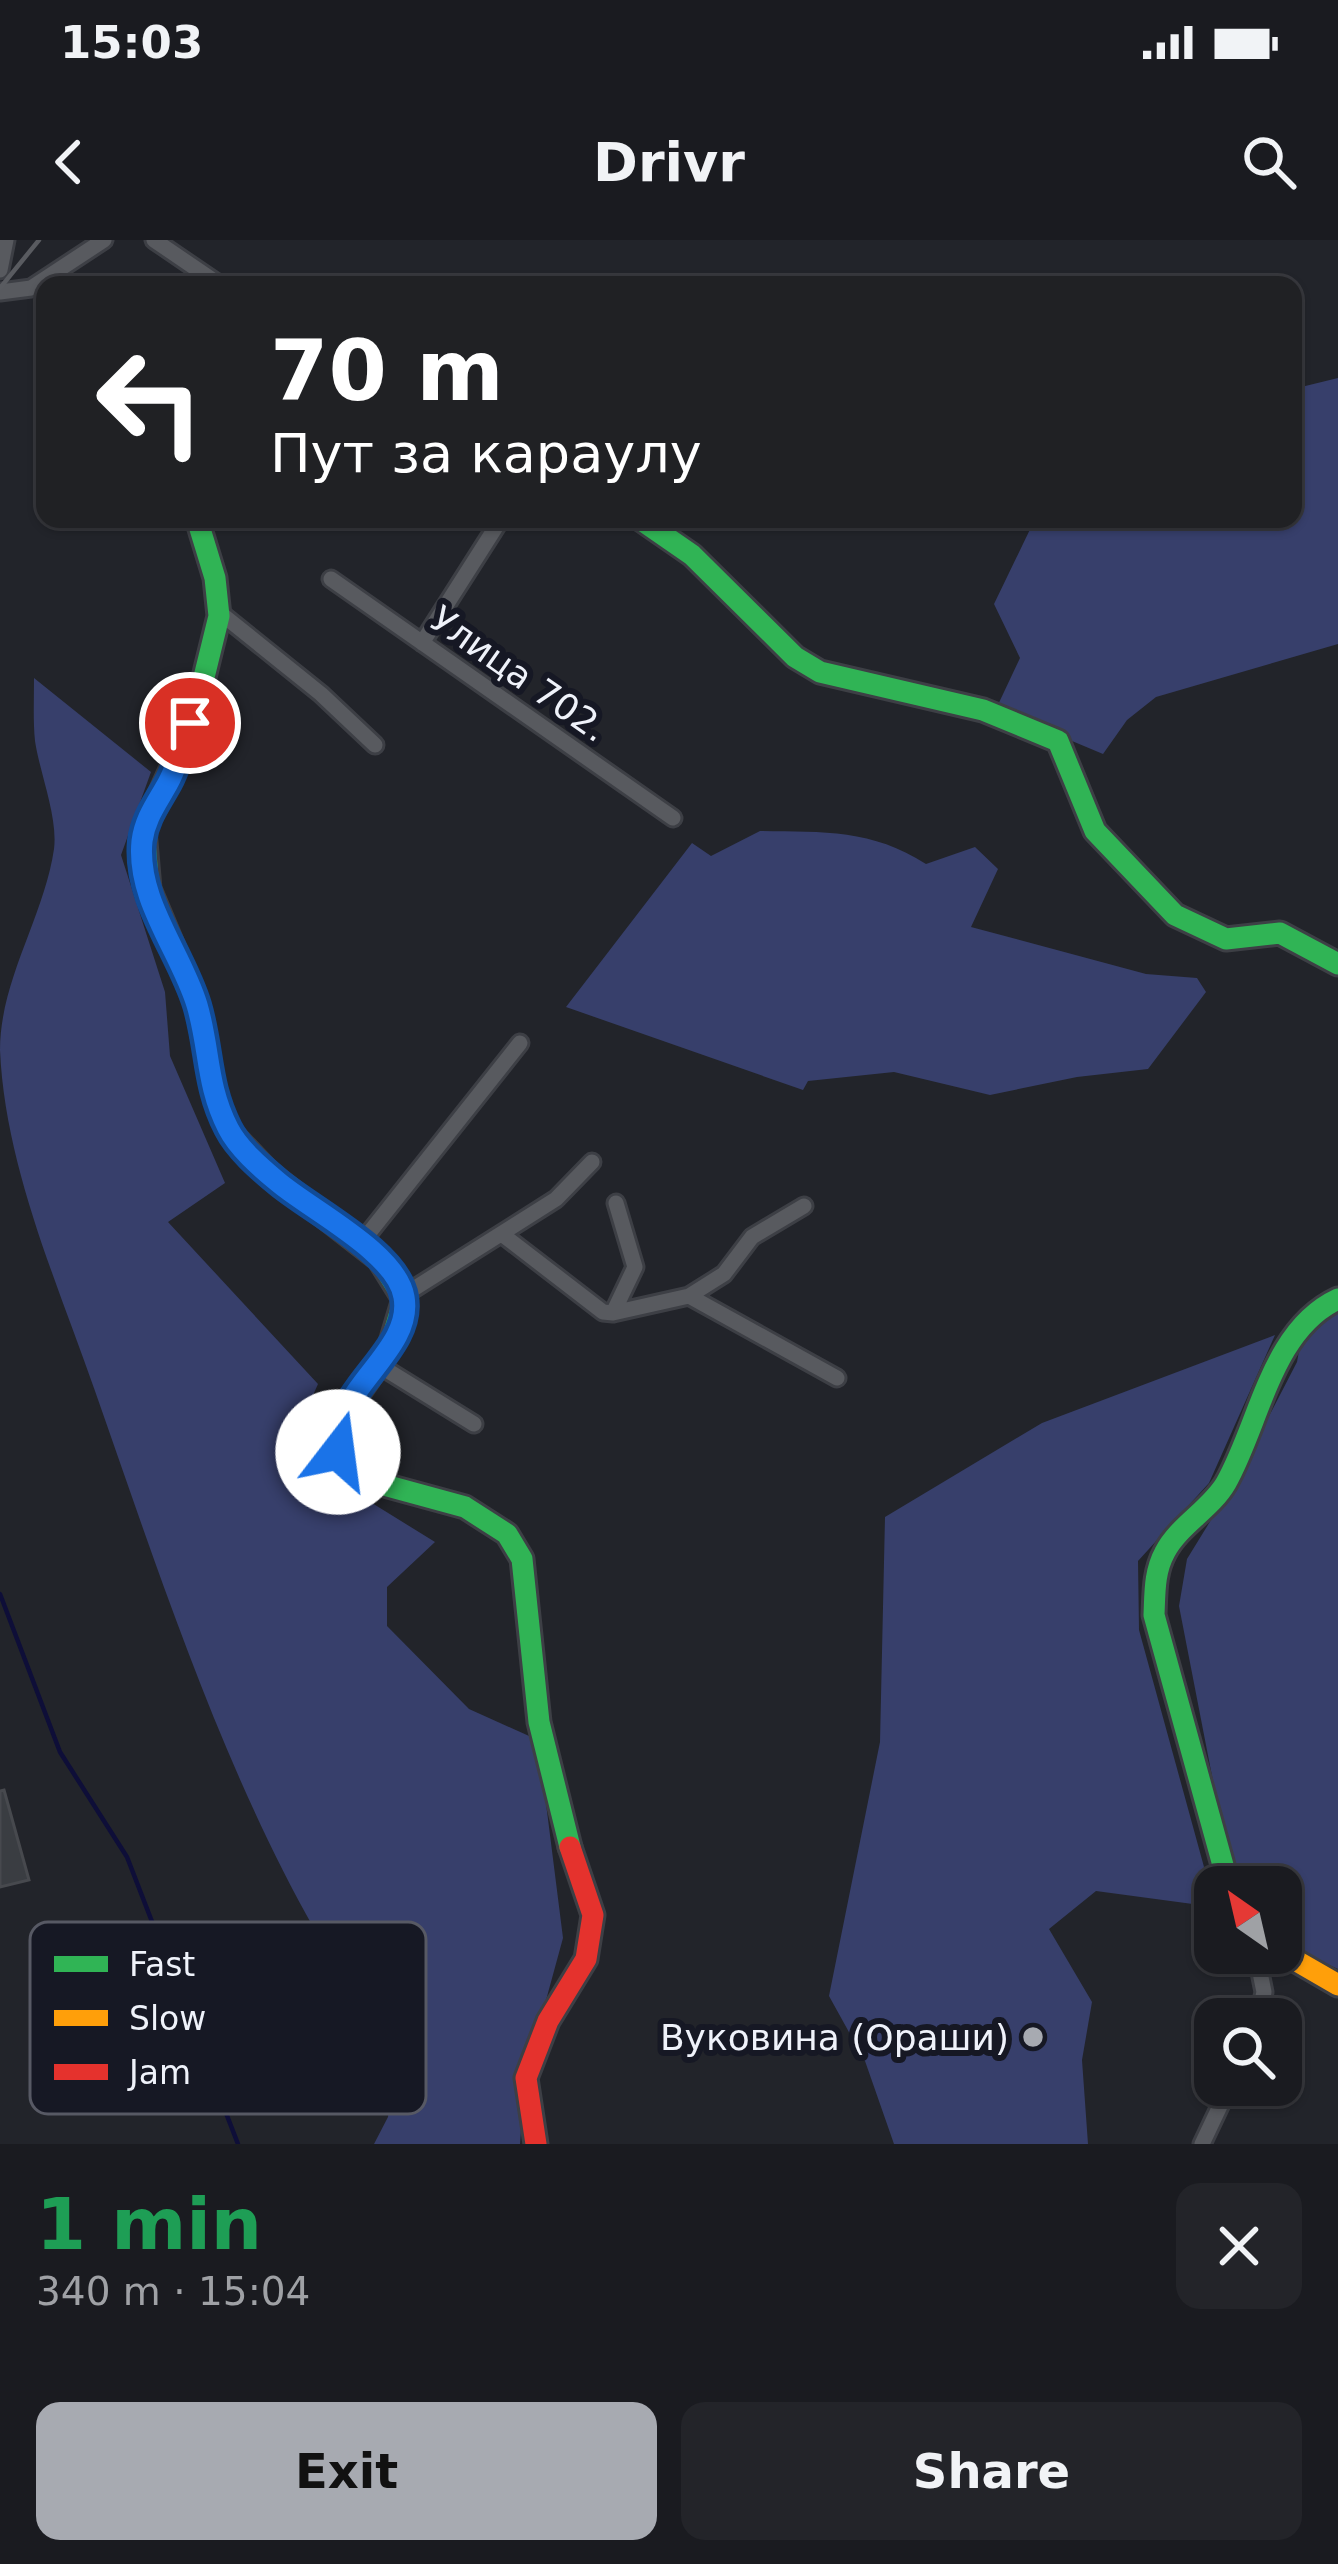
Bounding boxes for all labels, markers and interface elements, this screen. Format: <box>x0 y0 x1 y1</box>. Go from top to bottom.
text: 15:03 <box>60 16 203 69</box>
icon: back <box>36 129 102 195</box>
icon: search <box>1236 129 1302 195</box>
text: Drivr <box>593 131 745 194</box>
text: 70 m <box>270 322 504 420</box>
icon: left <box>72 324 228 480</box>
text: Пут за караулу <box>270 422 702 485</box>
street label: Улица 702. <box>423 598 615 750</box>
pin <box>139 672 241 774</box>
icon: arrive <box>157 690 223 756</box>
position arrow <box>275 1389 401 1515</box>
north arrow <box>1194 1866 1302 1974</box>
map controls <box>1194 1866 1302 2106</box>
legend <box>30 1922 426 2114</box>
text: Fast <box>129 1945 195 1984</box>
button: search <box>1194 1998 1302 2106</box>
text: Slow <box>129 1999 206 2038</box>
place label: Вуковина (Ораши) <box>660 2017 1009 2058</box>
marker: Вуковина (Ораши) <box>1020 2024 1046 2050</box>
text: Jam <box>127 2053 191 2092</box>
text: 1 min <box>36 2182 262 2266</box>
button: close <box>1176 2183 1302 2309</box>
text: 340 m · 15:04 <box>36 2269 310 2314</box>
button: Exit <box>36 2402 657 2540</box>
button: Share <box>681 2402 1302 2540</box>

